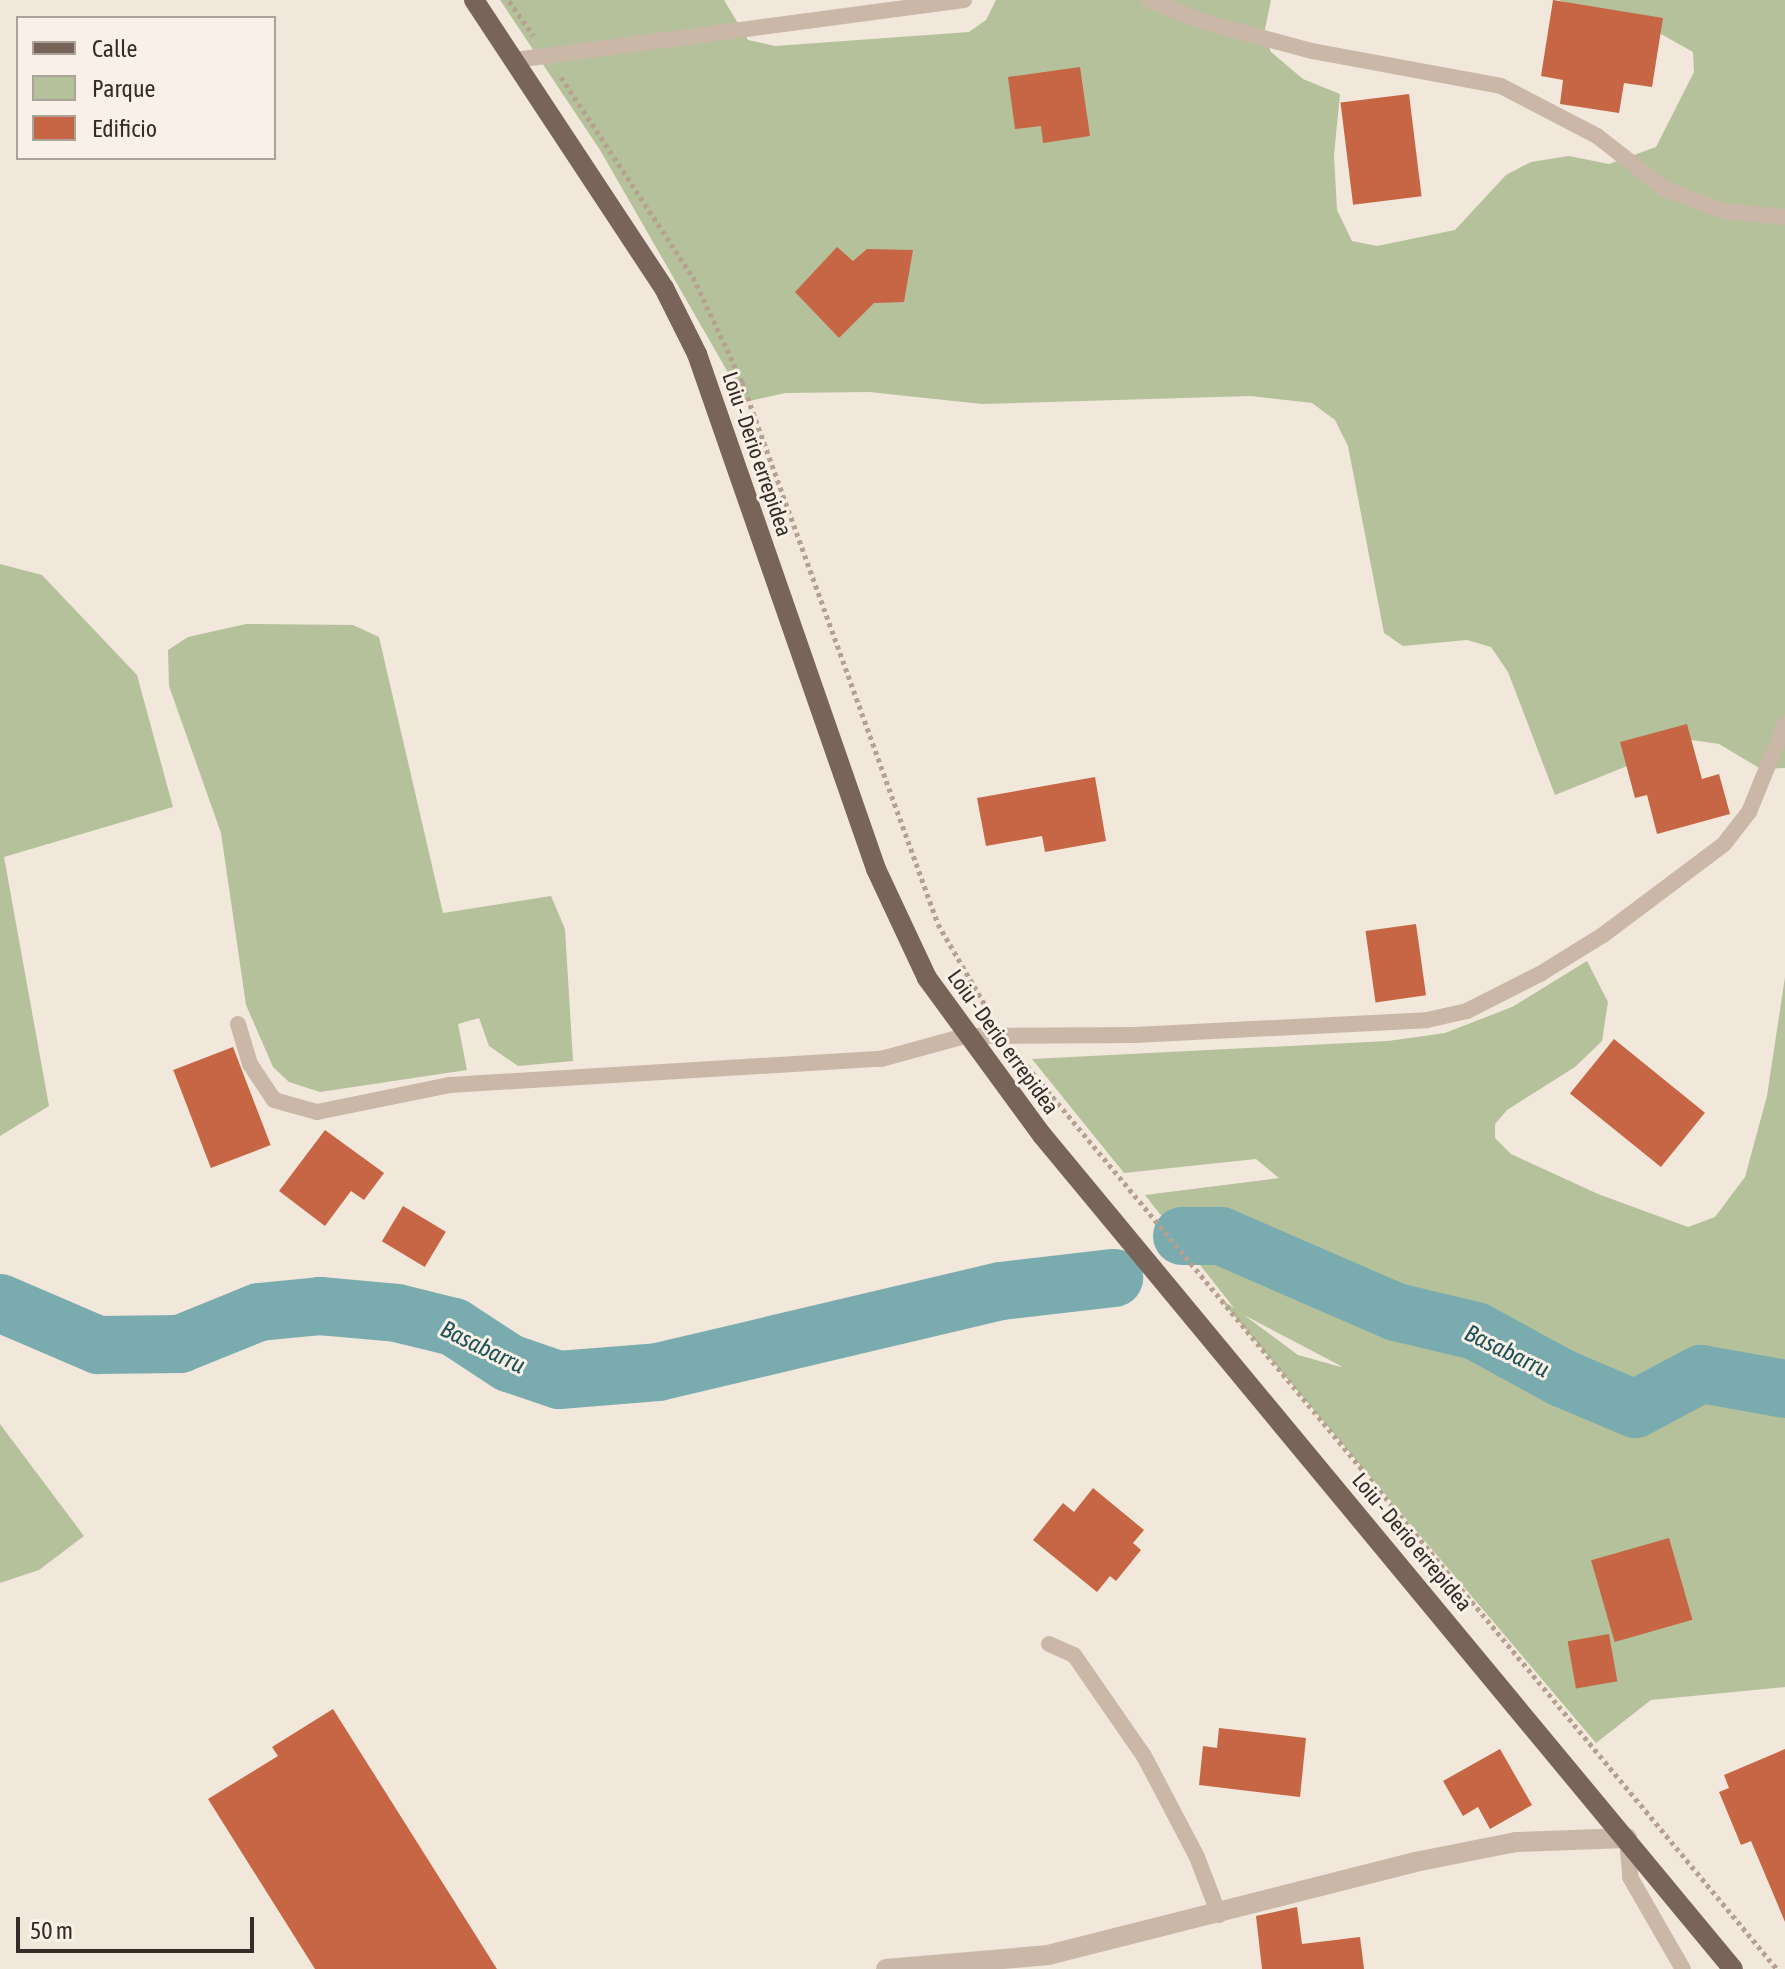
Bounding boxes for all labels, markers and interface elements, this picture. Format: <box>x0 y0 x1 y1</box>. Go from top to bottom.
legend <box>16 16 276 160</box>
text: Calle <box>92 35 137 62</box>
text: Parque <box>92 75 155 102</box>
text: Edificio <box>92 115 157 142</box>
street label: Loiu - Derio errepidea <box>716 368 798 540</box>
street label: Loiu - Derio errepidea <box>942 965 1064 1119</box>
water label: Basabarru <box>436 1314 530 1380</box>
water label: Basabarru <box>1460 1318 1554 1384</box>
street label: Loiu - Derio errepidea <box>1346 1467 1478 1617</box>
scale bar <box>20 1901 258 1951</box>
text: 50 m <box>30 1917 73 1944</box>

